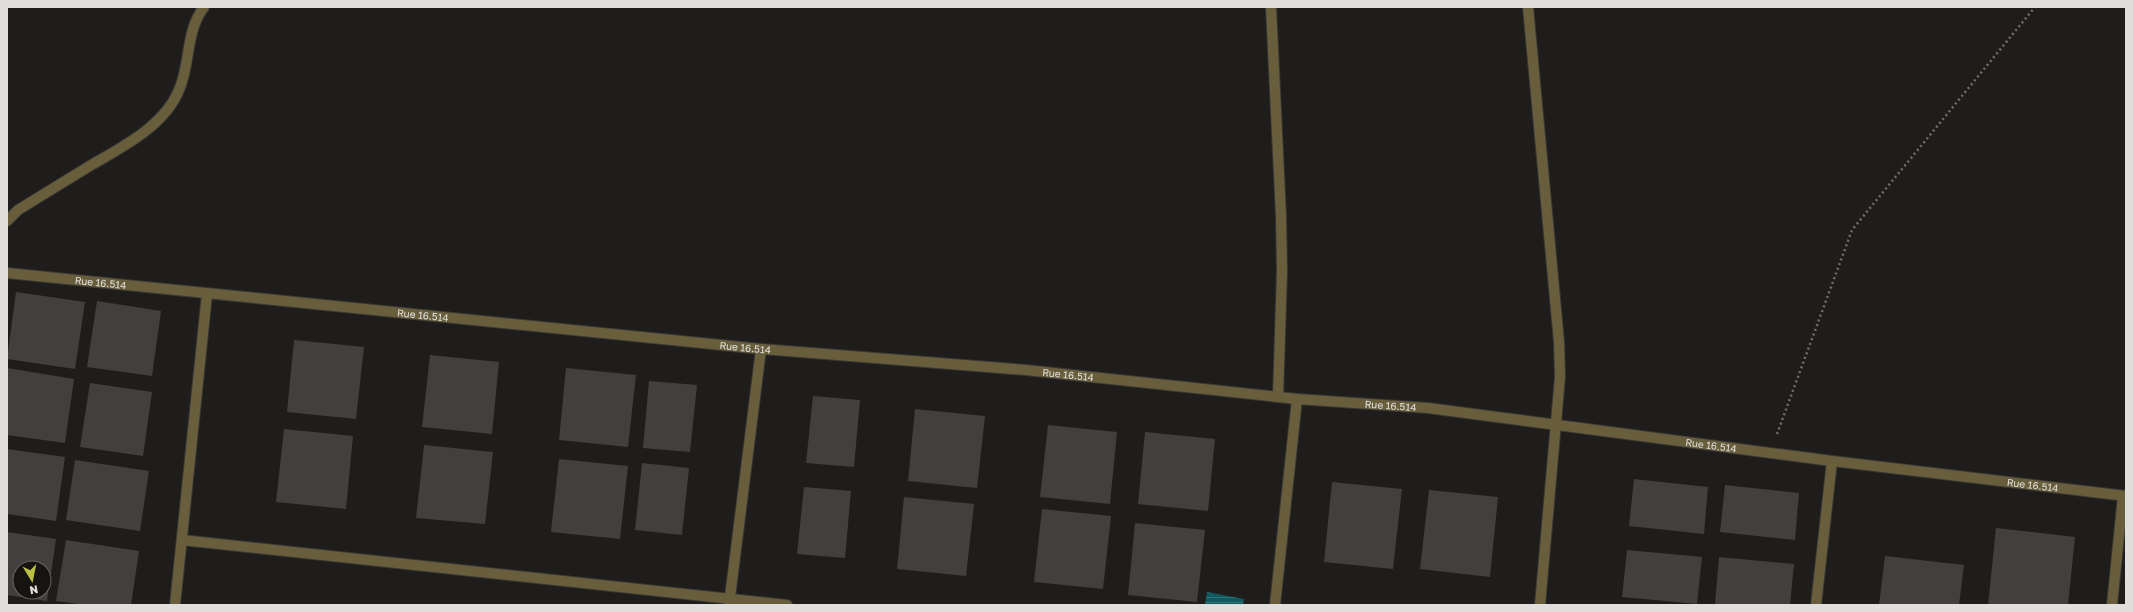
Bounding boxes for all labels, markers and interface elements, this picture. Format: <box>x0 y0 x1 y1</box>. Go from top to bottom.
street label: Rue 16.514 <box>74 274 127 291</box>
street label: Rue 16.514 <box>397 306 449 323</box>
street label: Rue 16.514 <box>719 339 771 356</box>
street label: Rue 16.514 <box>1042 366 1094 383</box>
street label: Rue 16.514 <box>1364 398 1417 413</box>
street label: Rue 16.514 <box>1685 436 1737 454</box>
street label: Rue 16.514 <box>2006 476 2059 494</box>
north arrow <box>12 560 52 600</box>
text: N <box>29 583 39 597</box>

